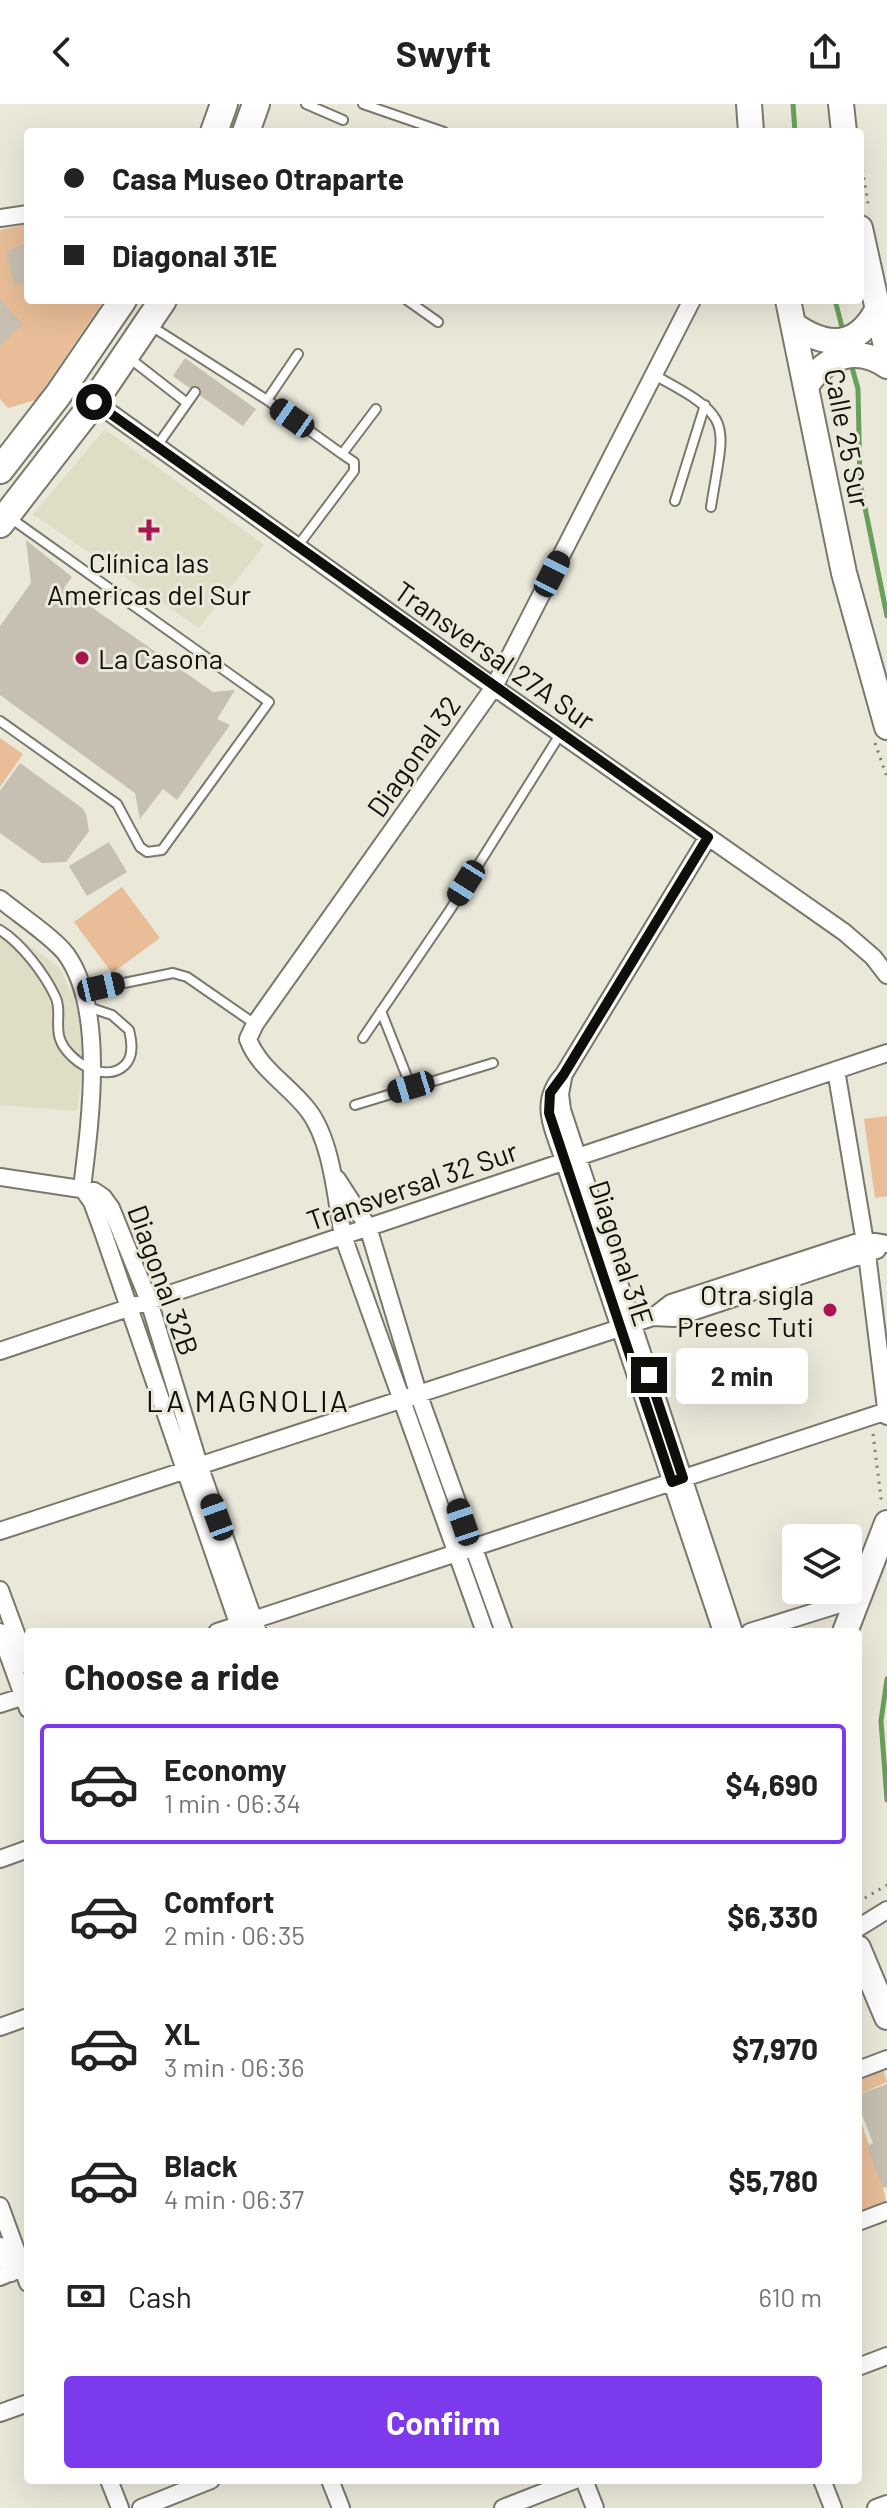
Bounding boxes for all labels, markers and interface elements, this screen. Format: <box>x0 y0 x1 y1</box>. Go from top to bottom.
icon: back <box>40 30 84 74</box>
icon: share <box>803 30 847 74</box>
text: Swyft <box>396 31 491 74</box>
text: Casa Museo Otraparte <box>112 160 404 196</box>
text: Diagonal 31E <box>112 237 277 273</box>
street label: Calle 25 Sur <box>818 366 878 510</box>
route start <box>76 384 112 420</box>
car <box>265 394 319 442</box>
marker: Clínica las Americas del Sur <box>138 519 160 541</box>
place label: Clínica las Americas del Sur <box>47 545 251 611</box>
car <box>530 547 574 601</box>
street label: Transversal 27A Sur <box>388 573 602 737</box>
place label: La Casona <box>98 641 223 675</box>
marker: La Casona <box>73 649 91 667</box>
street label: Diagonal 32 <box>359 689 467 823</box>
car <box>443 856 489 910</box>
car <box>75 970 127 1004</box>
car <box>385 1069 437 1105</box>
street label: Transversal 32 Sur <box>302 1133 522 1237</box>
street label: Diagonal 31E <box>582 1176 662 1330</box>
street label: Diagonal 32B <box>121 1200 207 1360</box>
place label: Otra sigla Preesc Tuti <box>677 1277 814 1343</box>
marker: Otra sigla Preesc Tuti <box>821 1301 839 1319</box>
callout: 2 min <box>677 1347 809 1403</box>
route end <box>631 1357 667 1393</box>
text: 2 min <box>711 1360 773 1391</box>
district label: LA MAGNOLIA <box>146 1382 350 1418</box>
car <box>198 1490 236 1544</box>
car <box>444 1495 482 1549</box>
map controls <box>782 1524 862 1604</box>
button: layers <box>782 1524 862 1604</box>
text: Choose a ride <box>64 1654 280 1697</box>
icon: car <box>68 1748 140 1820</box>
text: Economy <box>164 1751 287 1787</box>
text: $4,690 <box>726 1766 818 1802</box>
text: 1 min · 06:34 <box>164 1787 301 1818</box>
icon: car <box>68 1880 140 1952</box>
text: Comfort <box>164 1883 274 1919</box>
text: $6,330 <box>727 1898 818 1934</box>
text: 2 min · 06:35 <box>164 1919 305 1950</box>
icon: car <box>68 2012 140 2084</box>
text: XL <box>164 2015 200 2051</box>
text: $7,970 <box>732 2030 818 2066</box>
text: 3 min · 06:36 <box>164 2051 304 2082</box>
icon: car <box>68 2144 140 2216</box>
text: Black <box>164 2147 238 2183</box>
text: $5,780 <box>729 2162 818 2198</box>
text: 4 min · 06:37 <box>164 2183 304 2214</box>
icon: cash <box>64 2274 108 2318</box>
text: Cash <box>128 2278 192 2314</box>
text: 610 m <box>759 2281 822 2312</box>
button: Confirm <box>64 2376 822 2468</box>

